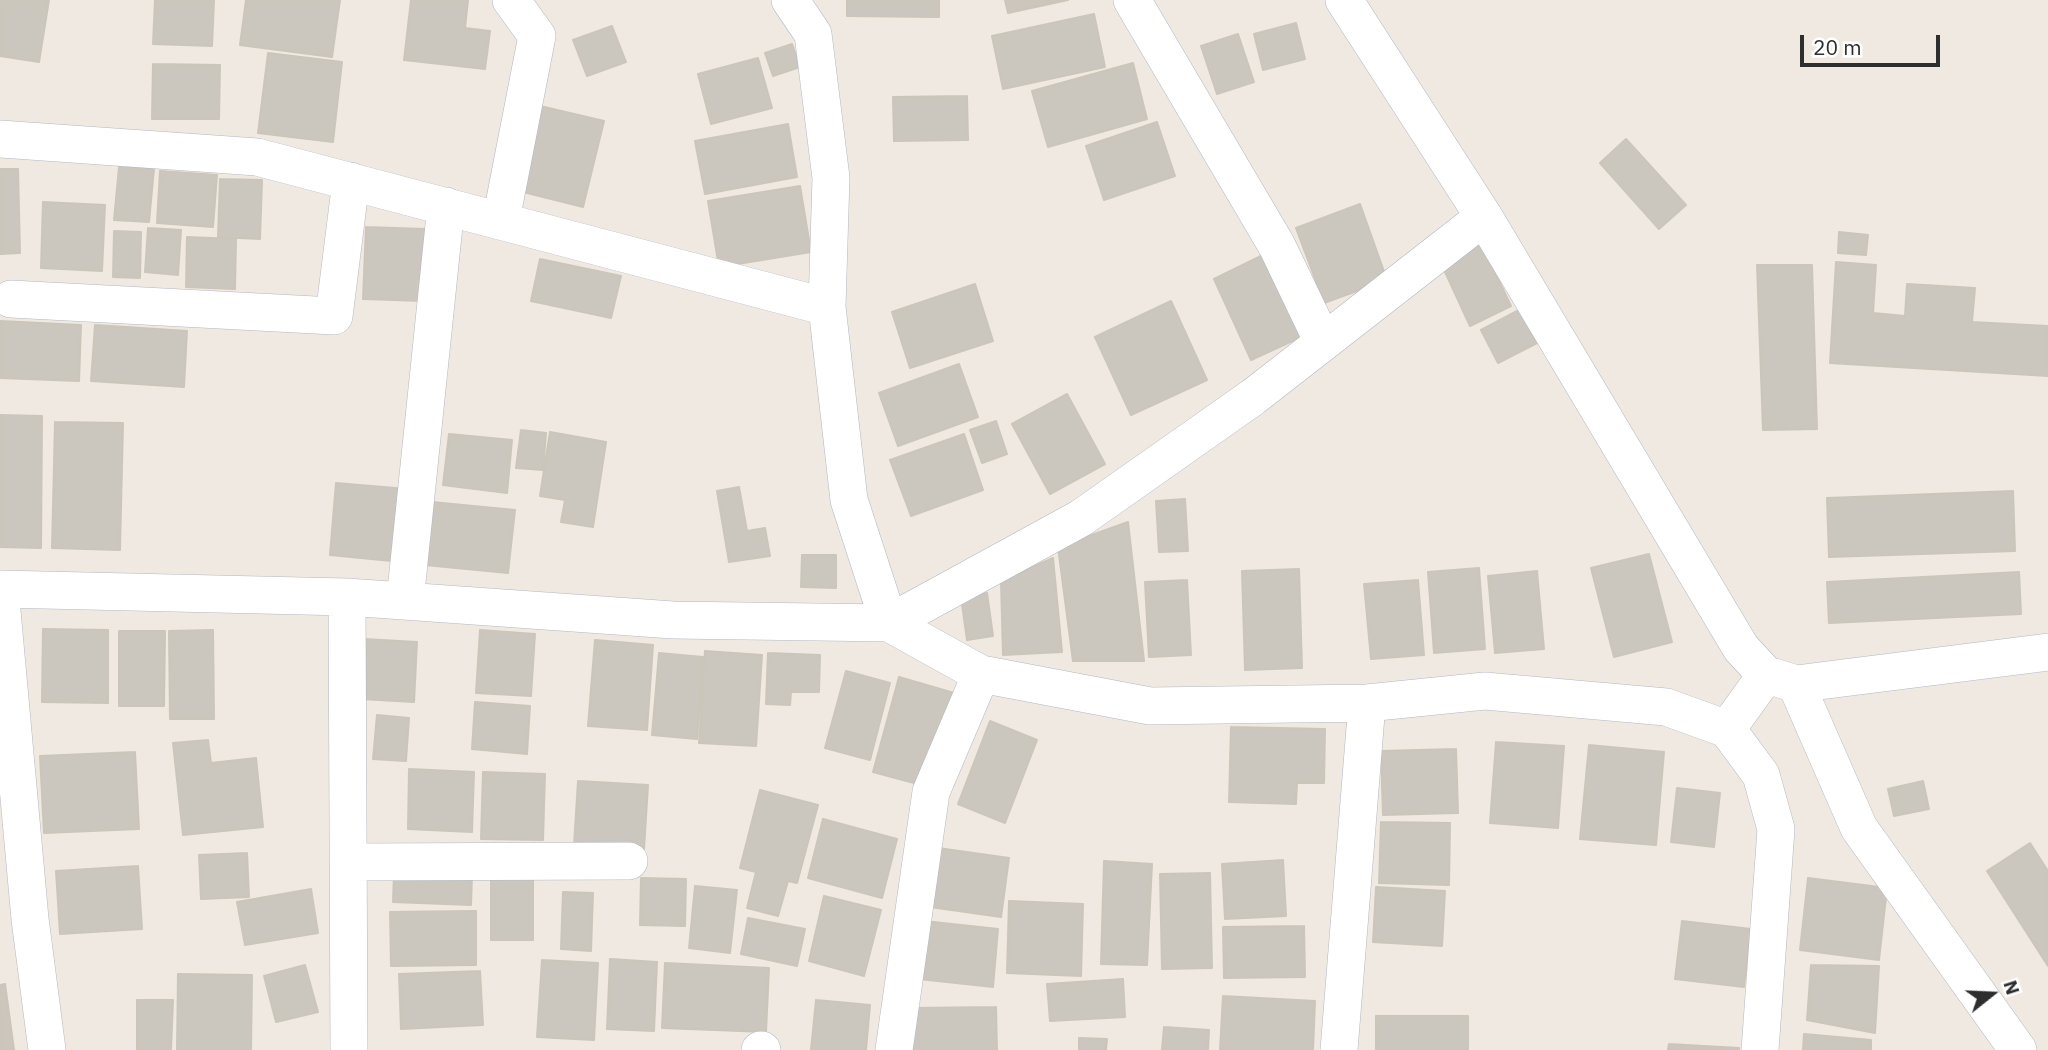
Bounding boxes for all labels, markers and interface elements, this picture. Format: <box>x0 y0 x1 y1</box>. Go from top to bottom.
scale bar <box>1803 21 1943 65</box>
text: 20 m <box>1813 33 1862 61</box>
north arrow <box>1957 959 2027 1029</box>
text: N <box>1998 977 2026 998</box>

